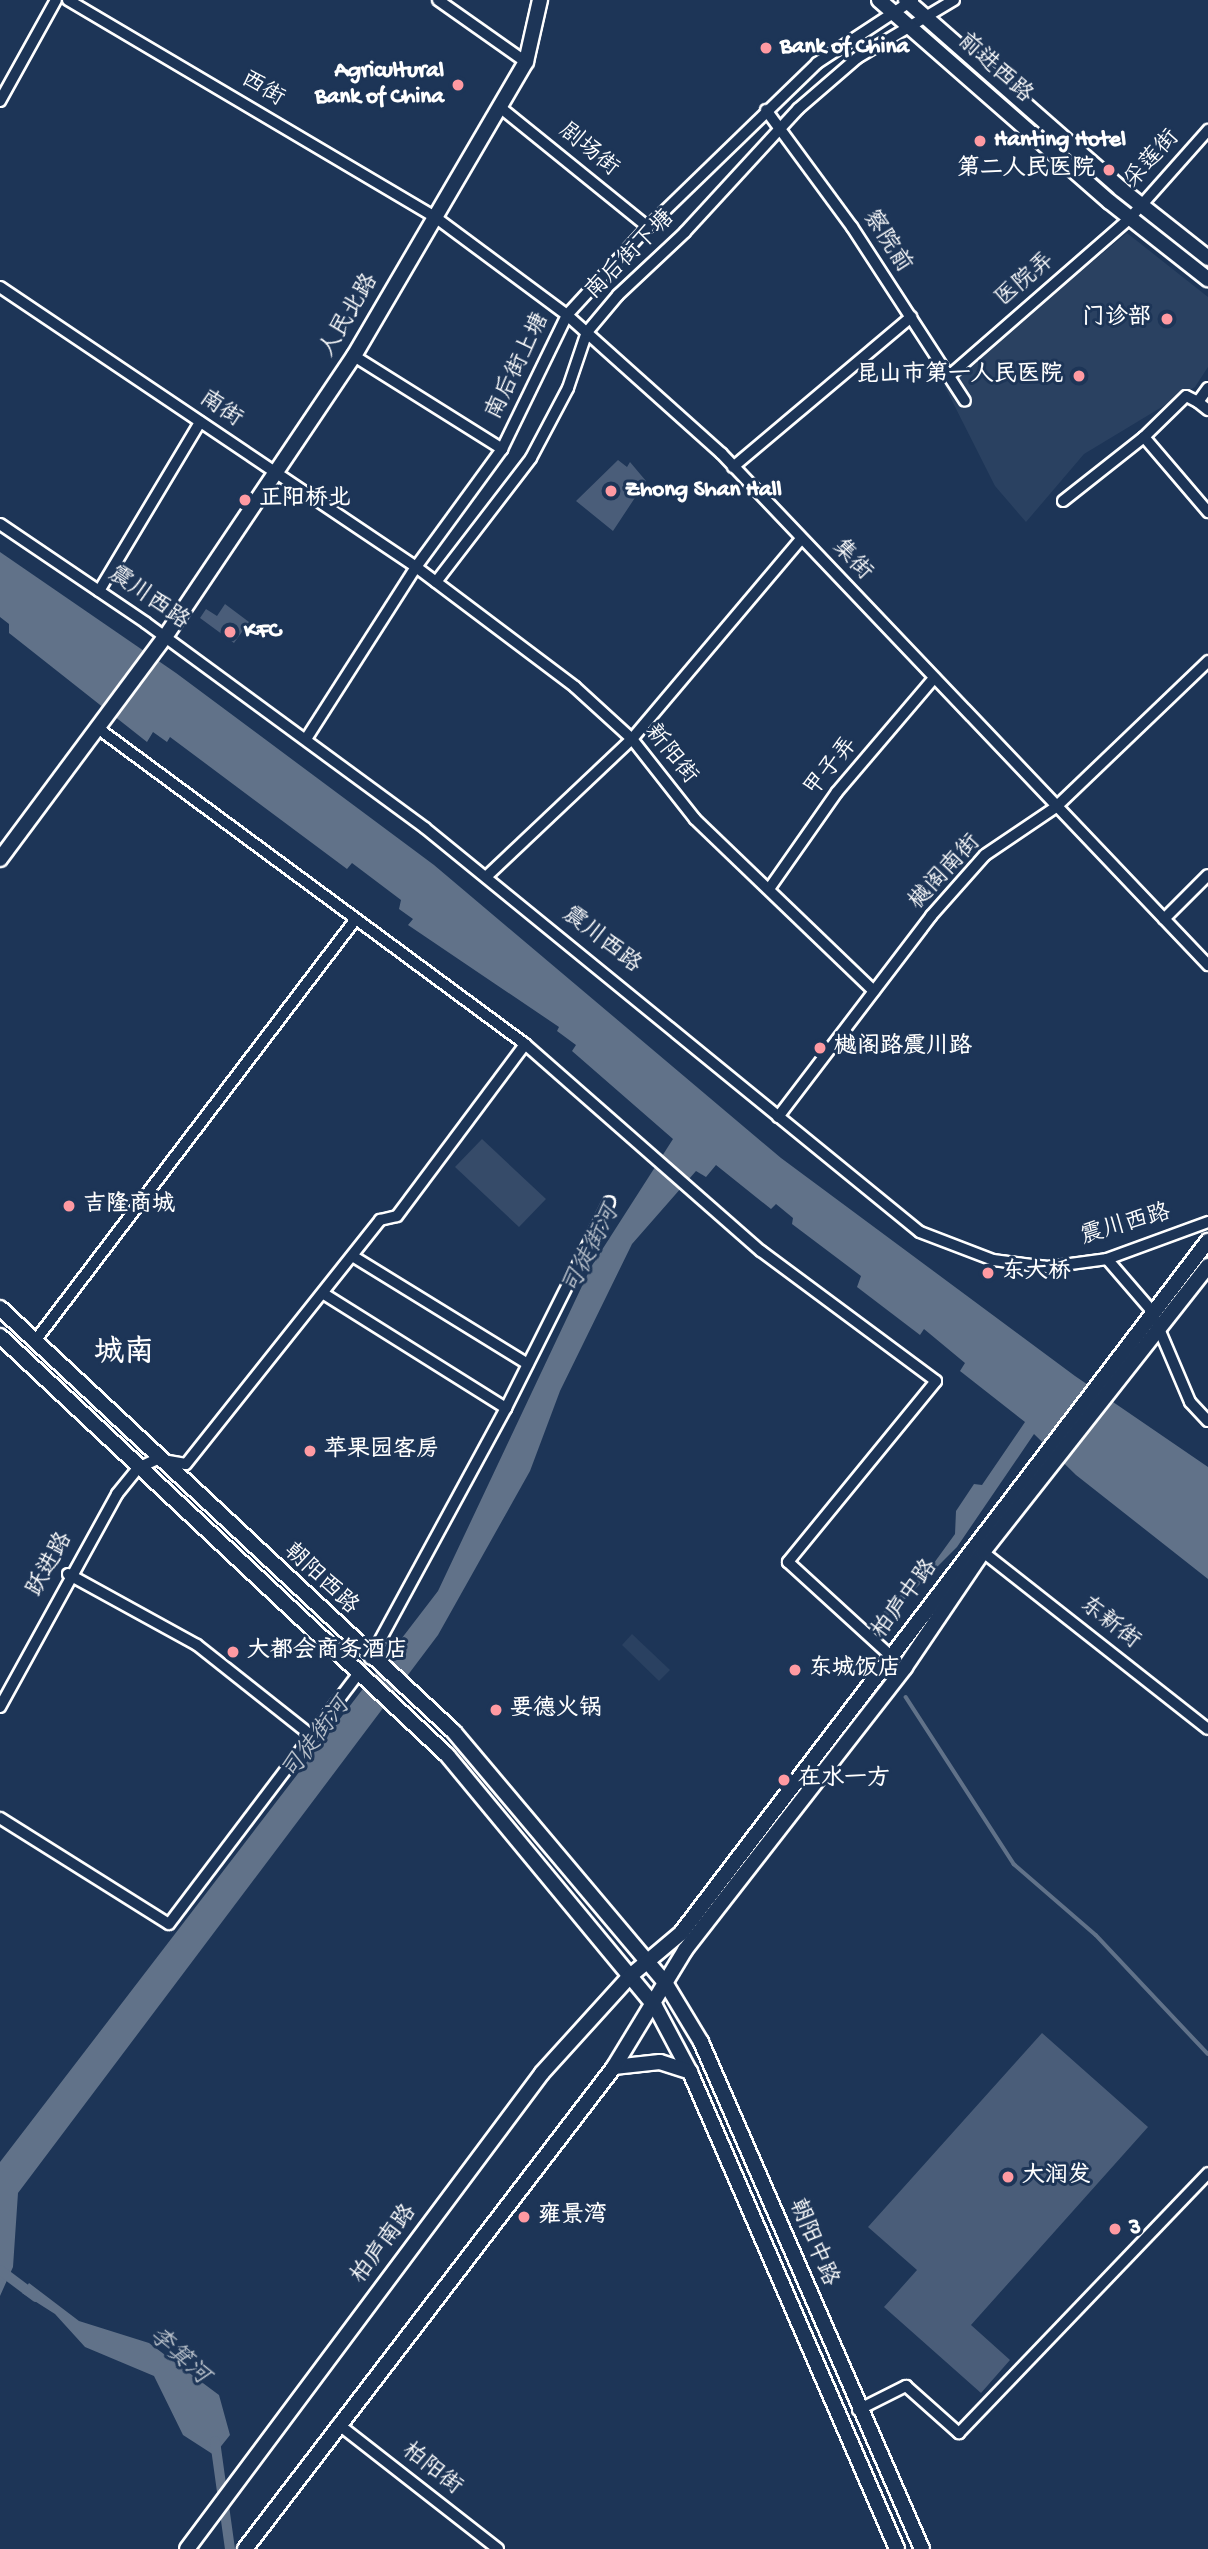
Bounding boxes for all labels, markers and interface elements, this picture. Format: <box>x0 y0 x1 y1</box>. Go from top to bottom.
street label: 前进西路 <box>951 28 1037 110</box>
place label: Bank of China <box>780 34 909 62</box>
marker: Bank of China <box>758 40 774 56</box>
place label: Agricultural Bank of China <box>315 58 444 112</box>
street label: 西街 <box>235 66 289 114</box>
marker: Agricultural Bank of China <box>450 77 466 93</box>
street label: 剧场街 <box>553 119 623 183</box>
street label: 采莲街 <box>1120 125 1186 195</box>
place label: Hanting Hotel <box>994 127 1126 155</box>
marker: Hanting Hotel <box>972 133 988 149</box>
place label: 第二人民医院 <box>957 156 1095 184</box>
marker: 第二人民医院 <box>1101 162 1117 178</box>
street label: 南后街下塘 <box>581 206 681 306</box>
street label: 察院前 <box>856 206 916 278</box>
street label: 医院弄 <box>991 248 1061 314</box>
street label: 人民北路 <box>314 269 386 363</box>
place label: 门诊部 <box>1082 305 1151 333</box>
street label: 南后街上塘 <box>481 309 557 425</box>
marker: 门诊部 <box>1157 309 1177 329</box>
place label: 昆山市第一人民医院 <box>856 362 1063 390</box>
marker: 昆山市第一人民医院 <box>1069 366 1089 386</box>
street label: 南街 <box>193 386 247 434</box>
place label: Zhong Shan Hall <box>625 477 782 505</box>
marker: Zhong Shan Hall <box>603 483 619 499</box>
place label: 正阳桥北 <box>259 486 351 514</box>
marker: 正阳桥北 <box>237 492 253 508</box>
street label: 集街 <box>825 535 877 587</box>
street label: 震川西路 <box>102 561 194 637</box>
place label: KFC <box>244 618 281 646</box>
marker: KFC <box>222 624 238 640</box>
street label: 新阳街 <box>638 720 702 790</box>
street label: 甲子弄 <box>800 733 864 803</box>
street label: 樾阁南街 <box>905 830 987 916</box>
street label: 震川西路 <box>556 902 646 980</box>
place label: 樾阁路震川路 <box>834 1034 972 1062</box>
marker: 樾阁路震川路 <box>812 1040 828 1056</box>
place label: 吉隆商城 <box>83 1192 175 1220</box>
marker: 吉隆商城 <box>61 1198 77 1214</box>
street label: 震川西路 <box>1078 1200 1174 1252</box>
water label: 司徒街河 <box>557 1202 627 1300</box>
place label: 东大桥 <box>1002 1259 1071 1287</box>
marker: 东大桥 <box>980 1265 996 1281</box>
district label: 城南 <box>94 1337 154 1373</box>
place label: 苹果园客房 <box>324 1437 439 1465</box>
marker: 苹果园客房 <box>302 1443 318 1459</box>
street label: 跃进路 <box>22 1528 80 1602</box>
street label: 朝阳西路 <box>277 1539 363 1621</box>
street label: 柏庐中路 <box>867 1555 945 1645</box>
street label: 东新街 <box>1073 1592 1145 1656</box>
place label: 大都会商务酒店 <box>247 1638 408 1666</box>
marker: 大都会商务酒店 <box>225 1644 241 1660</box>
place label: 东城饭店 <box>809 1656 901 1684</box>
marker: 东城饭店 <box>787 1662 803 1678</box>
water label: 司徒街河 <box>277 1693 357 1787</box>
place label: 要德火锅 <box>510 1696 602 1724</box>
marker: 要德火锅 <box>488 1702 504 1718</box>
place label: 在水一方 <box>798 1766 890 1794</box>
marker: 在水一方 <box>776 1772 792 1788</box>
place label: 大润发 <box>1022 2163 1091 2191</box>
marker: 大润发 <box>1000 2169 1016 2185</box>
street label: 朝阳中路 <box>781 2195 843 2291</box>
street label: 柏庐南路 <box>346 2200 424 2290</box>
place label: 雍景湾 <box>538 2203 607 2231</box>
marker: 雍景湾 <box>516 2209 532 2225</box>
place label: 3 <box>1129 2215 1141 2243</box>
marker: 3 <box>1107 2221 1123 2237</box>
water label: 李箕河 <box>142 2322 214 2392</box>
street label: 柏阳街 <box>395 2438 467 2502</box>

